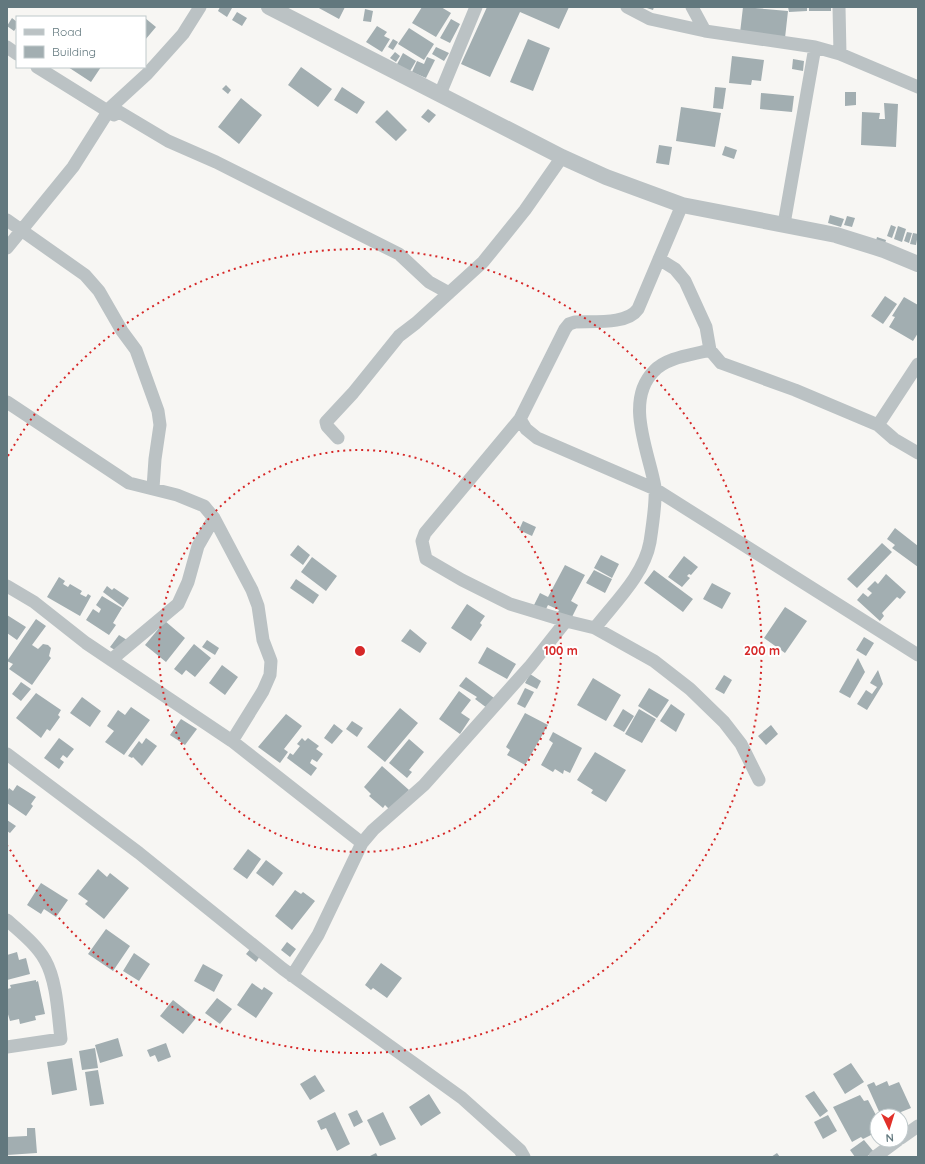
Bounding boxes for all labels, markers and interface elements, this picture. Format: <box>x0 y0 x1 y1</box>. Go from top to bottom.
legend <box>16 16 146 68</box>
text: Road <box>52 24 82 39</box>
text: Building <box>52 44 96 59</box>
text: 100 m <box>544 643 578 658</box>
text: 200 m <box>744 643 780 658</box>
centre of rings <box>353 644 367 658</box>
north arrow <box>869 1108 909 1148</box>
text: N <box>885 1131 894 1145</box>

